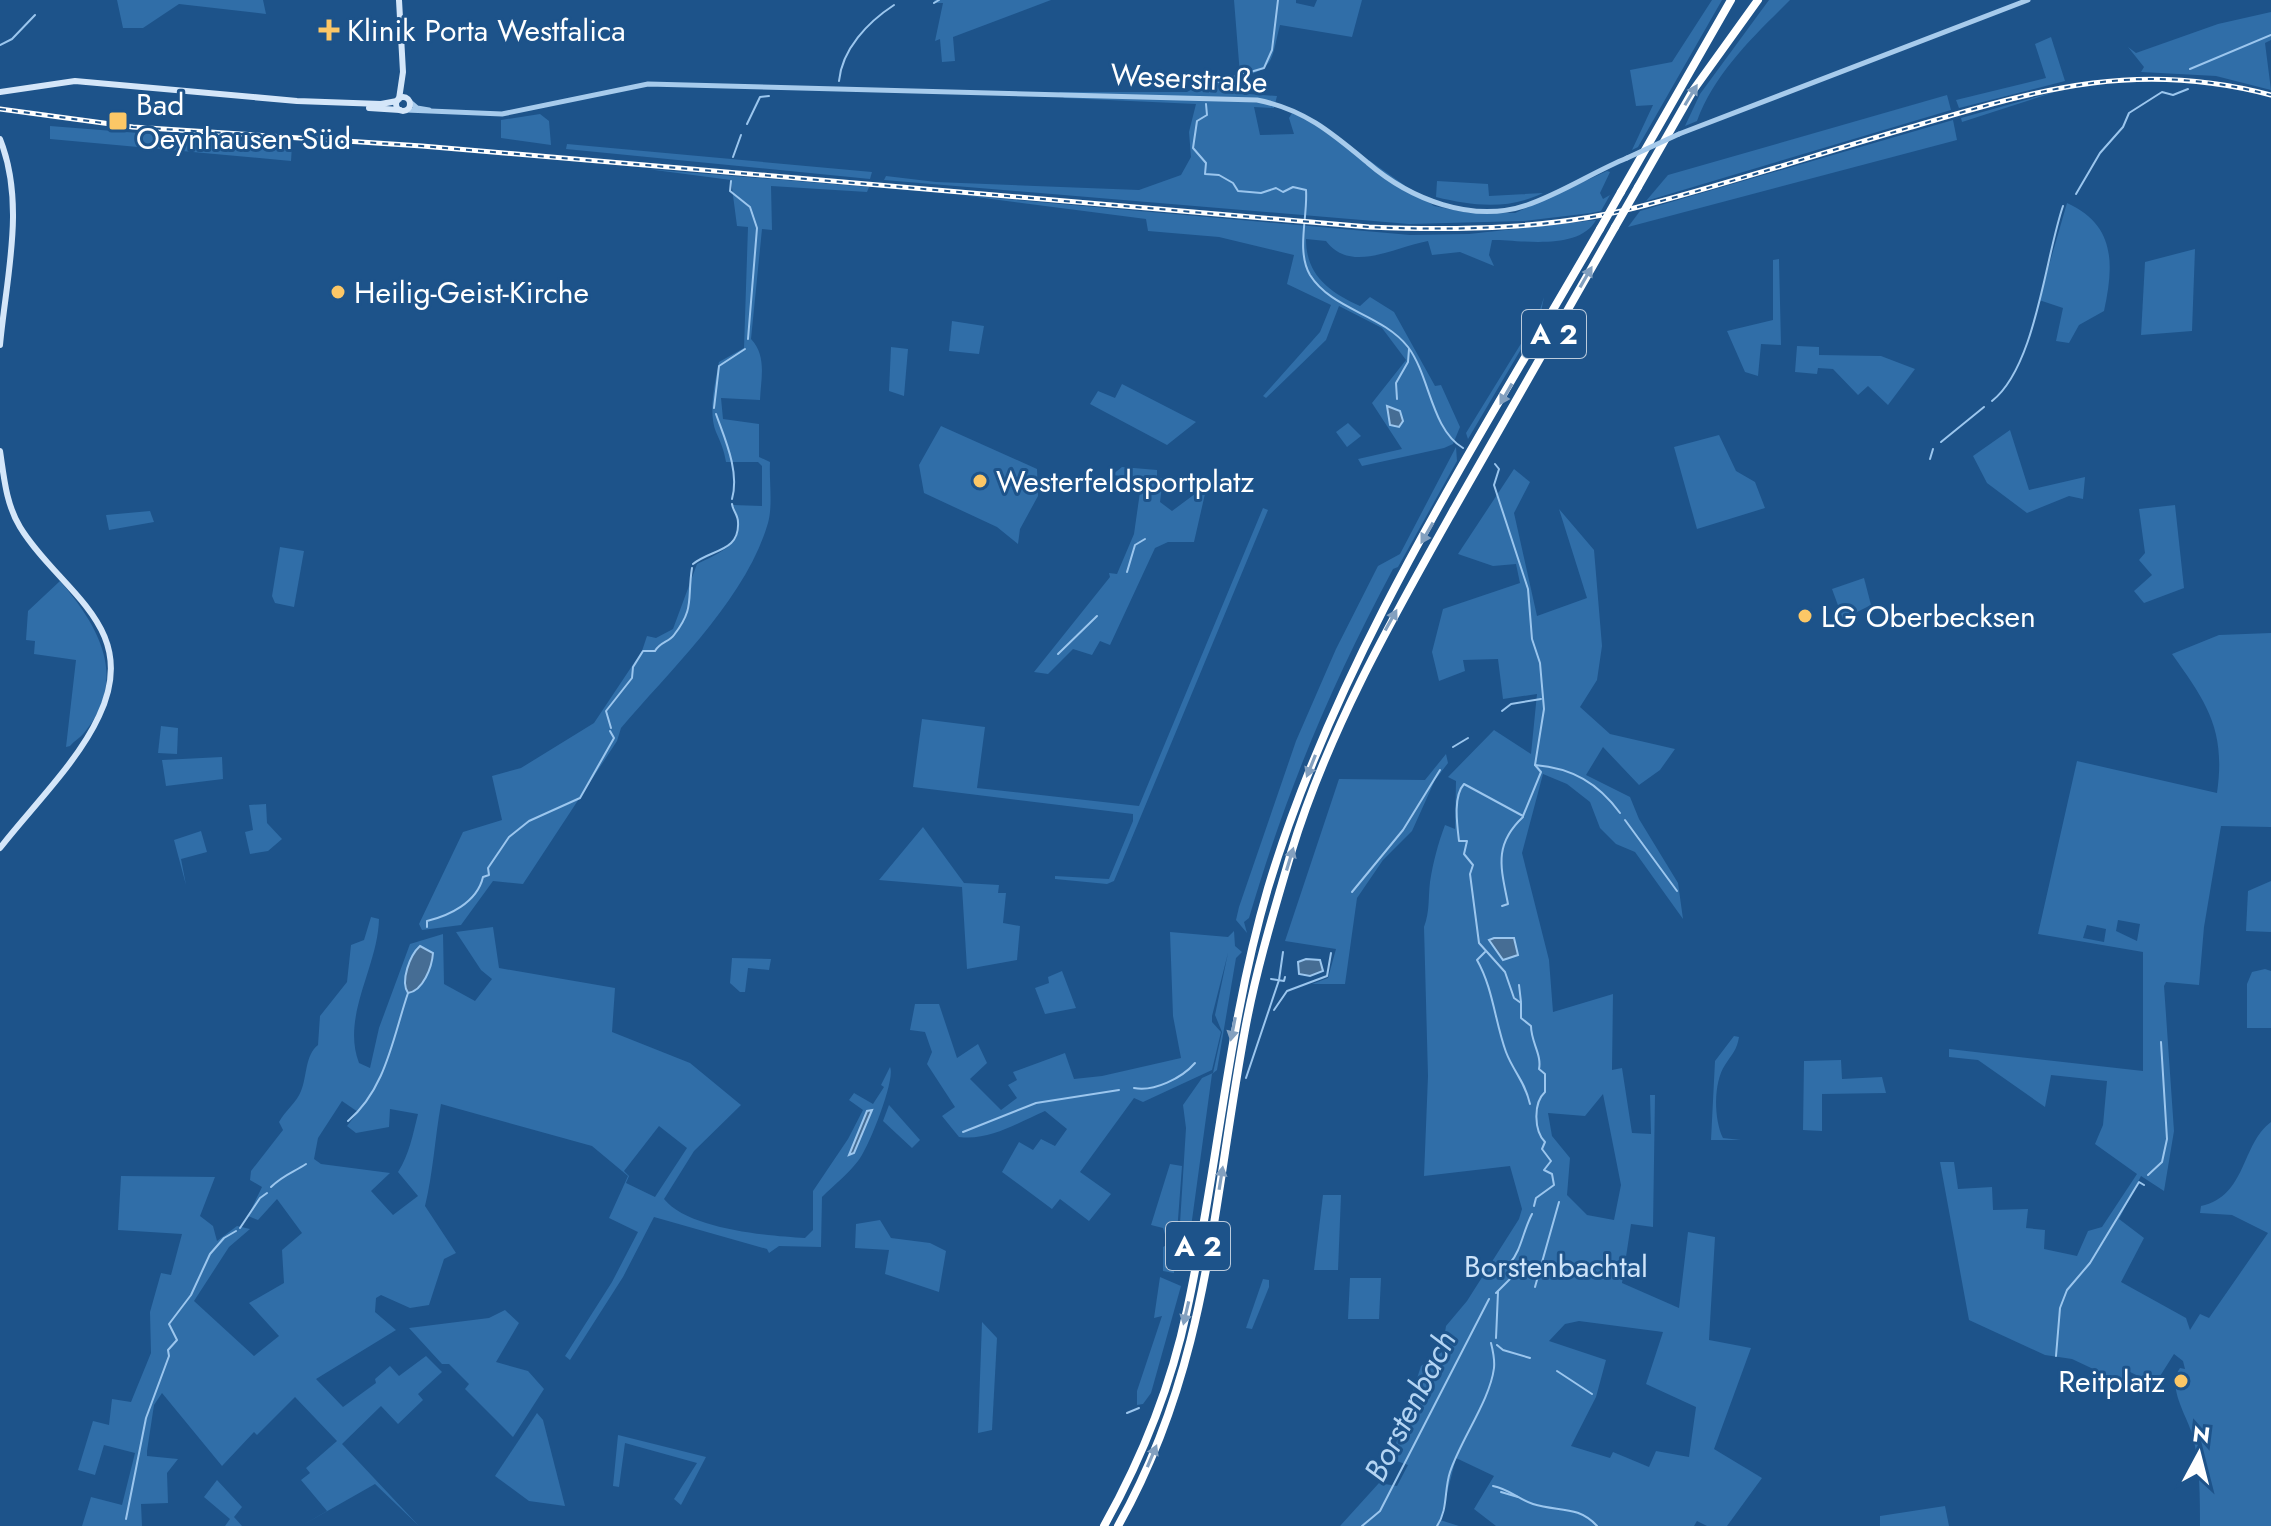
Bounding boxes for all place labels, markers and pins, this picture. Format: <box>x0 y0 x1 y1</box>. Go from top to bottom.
place label: Klinik Porta Westfalica <box>347 9 626 52</box>
marker: Klinik Porta Westfalica <box>318 19 340 41</box>
place label: Bad Oeynhausen Süd <box>136 83 351 160</box>
marker: Bad Oeynhausen Süd <box>107 110 129 132</box>
place label: Heilig-Geist-Kirche <box>354 271 589 314</box>
marker: Heilig-Geist-Kirche <box>329 283 347 301</box>
place label: Westerfeldsportplatz <box>996 460 1254 503</box>
marker: Westerfeldsportplatz <box>971 472 989 490</box>
place label: LG Oberbecksen <box>1821 595 2036 638</box>
marker: LG Oberbecksen <box>1796 607 1814 625</box>
place label: Reitplatz <box>2058 1360 2165 1403</box>
marker: Reitplatz <box>2172 1372 2190 1390</box>

